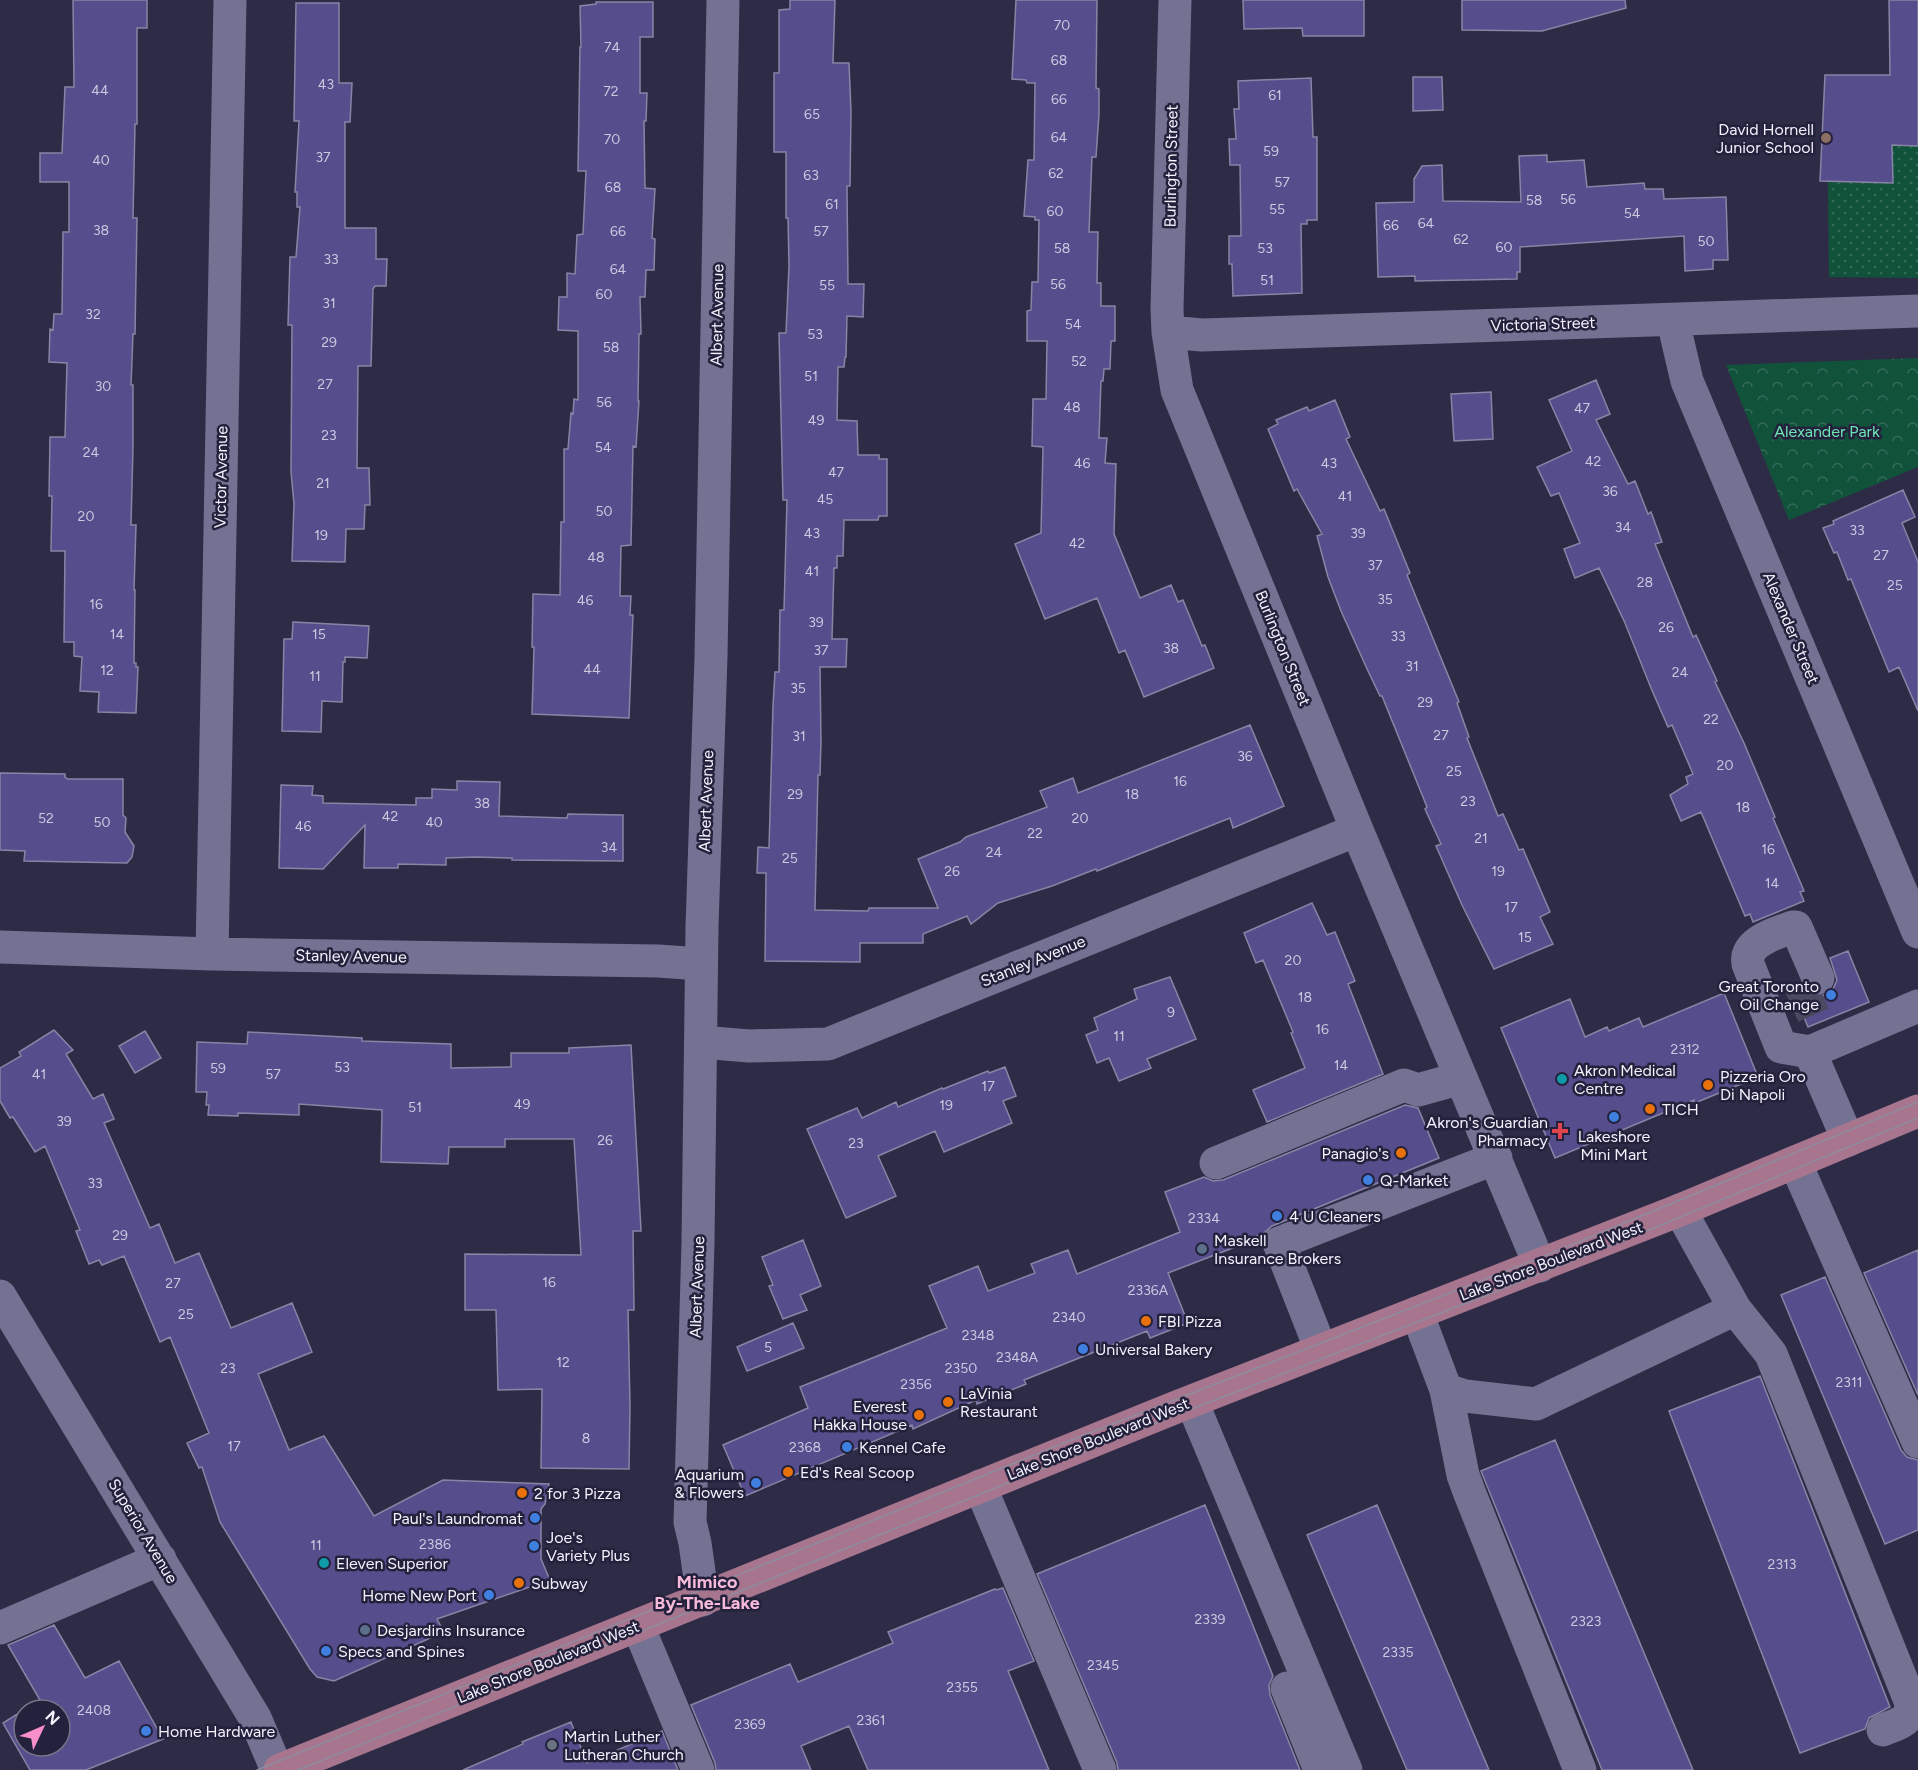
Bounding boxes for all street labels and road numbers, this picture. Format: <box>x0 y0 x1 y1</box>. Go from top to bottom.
street label: Burlington Street <box>1160 105 1182 227</box>
street label: Albert Avenue <box>707 264 727 366</box>
street label: Victoria Street <box>1490 313 1596 335</box>
street label: Victor Avenue <box>211 425 231 528</box>
street label: Alexander Street <box>1759 569 1823 687</box>
street label: Burlington Street <box>1251 588 1315 708</box>
street label: Albert Avenue <box>695 749 717 852</box>
street label: Stanley Avenue <box>978 931 1088 991</box>
street label: Stanley Avenue <box>295 946 407 966</box>
street label: Lake Shore Boulevard West <box>1457 1217 1645 1305</box>
street label: Albert Avenue <box>686 1235 708 1338</box>
street label: Lake Shore Boulevard West <box>1004 1394 1192 1484</box>
street label: Superior Avenue <box>104 1475 182 1587</box>
street label: Lake Shore Boulevard West <box>454 1617 642 1707</box>

